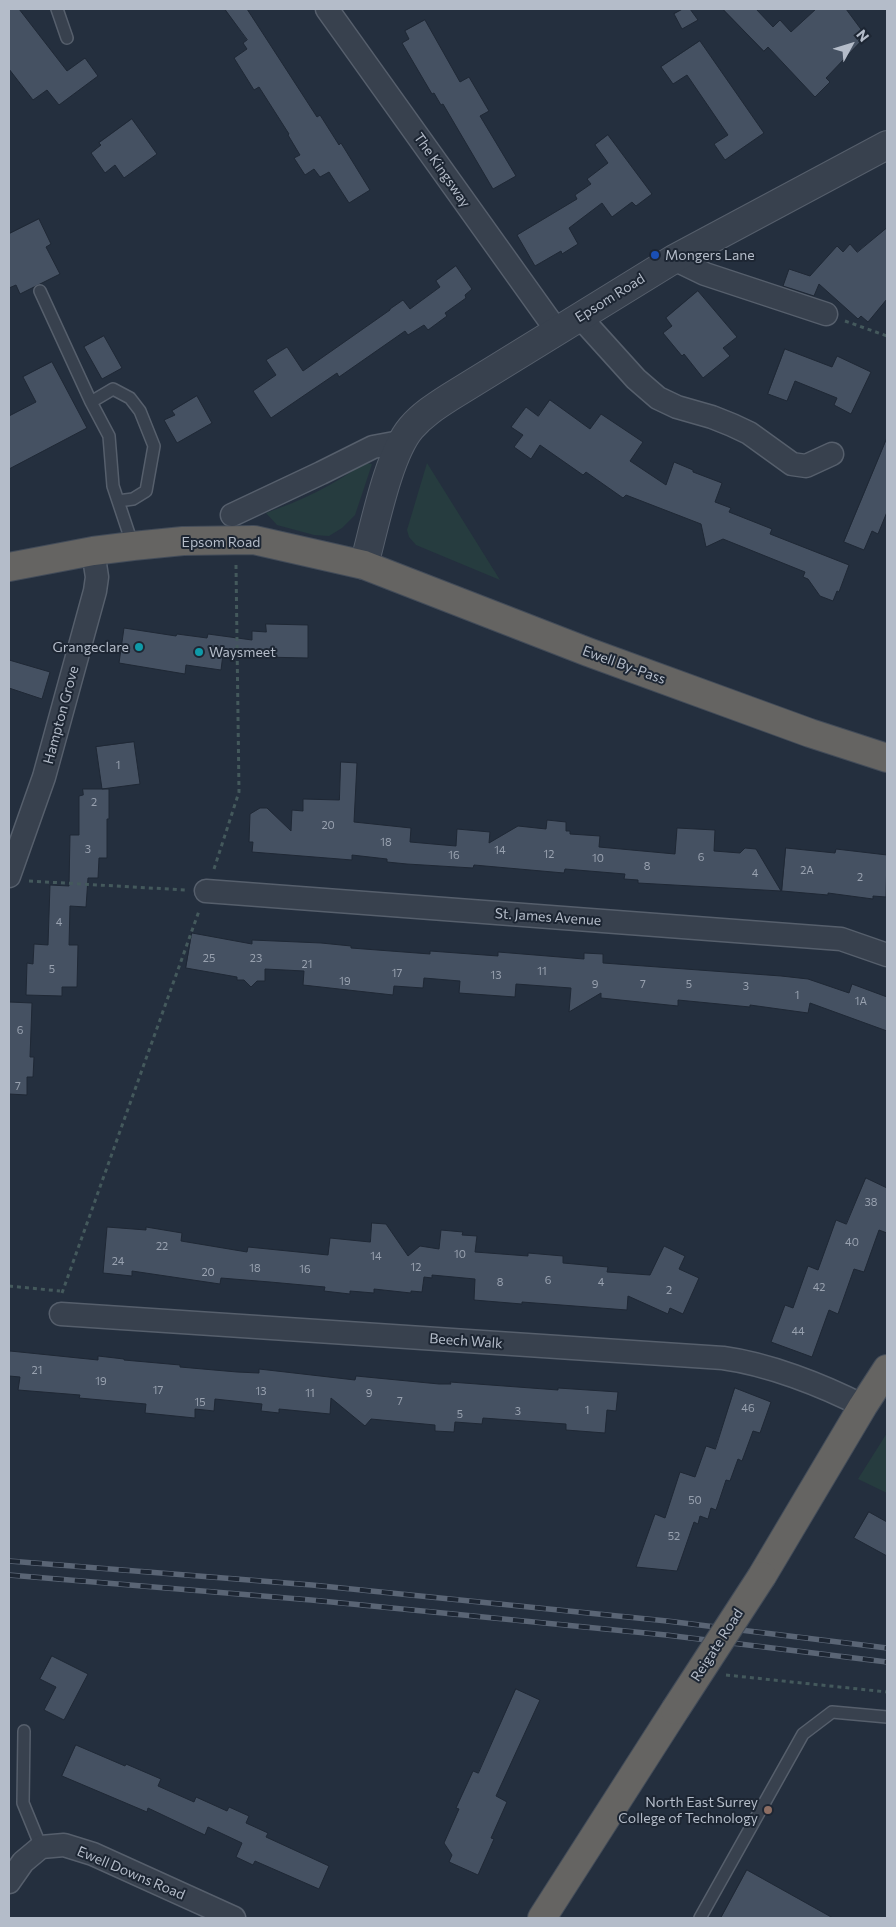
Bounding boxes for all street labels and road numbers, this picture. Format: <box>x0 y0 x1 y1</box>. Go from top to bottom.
street label: The Kingsway <box>410 129 474 211</box>
street label: Epsom Road <box>572 270 648 326</box>
street label: Epsom Road <box>182 534 260 550</box>
street label: Ewell By-Pass <box>580 642 668 688</box>
street label: Hampton Grove <box>40 664 82 766</box>
street label: St. James Avenue <box>494 905 602 929</box>
street label: Beech Walk <box>429 1330 503 1352</box>
street label: Reigate Road <box>687 1606 747 1684</box>
street label: Ewell Downs Road <box>74 1843 188 1903</box>

